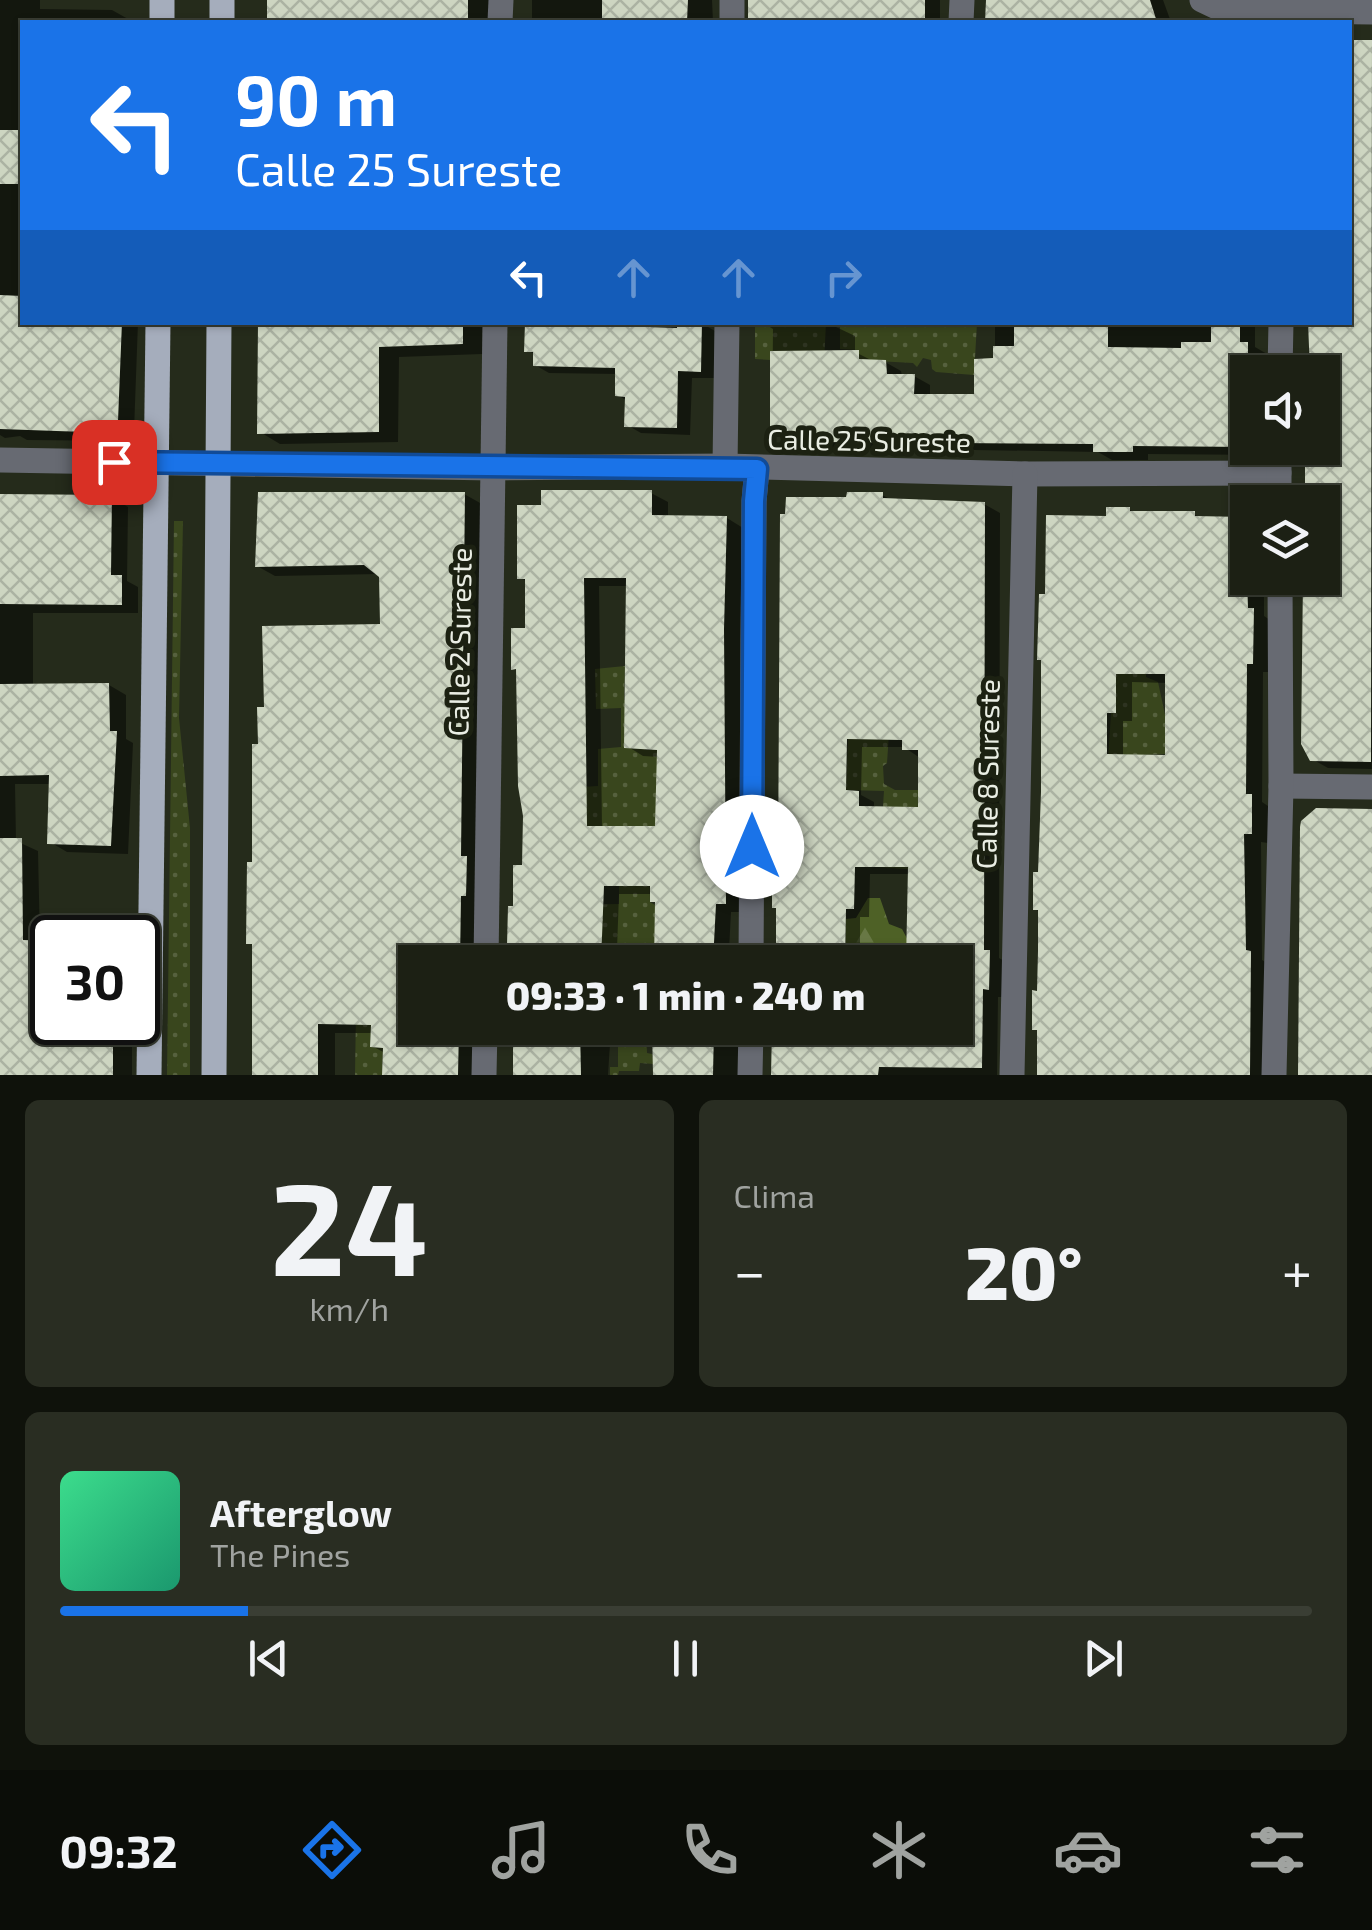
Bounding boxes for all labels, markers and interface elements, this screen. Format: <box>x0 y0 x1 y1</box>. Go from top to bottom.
text: 90 m <box>235 56 397 140</box>
icon: left <box>70 60 200 190</box>
text: Calle 25 Sureste <box>235 141 562 195</box>
icon: left <box>501 250 556 305</box>
icon: ahead <box>606 250 661 305</box>
icon: ahead <box>711 250 766 305</box>
icon: right <box>816 250 871 305</box>
map controls <box>1230 355 1340 595</box>
button: sound <box>1230 355 1340 465</box>
pin <box>72 420 157 505</box>
street label: Calle 25 Sureste <box>767 421 971 459</box>
icon: arrive <box>87 435 142 490</box>
button: layers <box>1230 485 1340 595</box>
street label: Calle 2 Sureste <box>440 547 478 737</box>
street label: Calle 8 Sureste <box>968 679 1006 869</box>
position arrow <box>700 795 804 899</box>
speed limit sign: 30 <box>30 915 160 1045</box>
text: 09:33 · 1 min · 240 m <box>506 972 865 1018</box>
text: 24 <box>270 1146 428 1302</box>
text: Clima <box>734 1176 815 1214</box>
text: 20° <box>965 1225 1083 1315</box>
text: − <box>734 1237 766 1303</box>
text: + <box>1282 1237 1312 1303</box>
text: km/h <box>310 1289 389 1327</box>
text: Afterglow <box>210 1489 392 1535</box>
text: The Pines <box>210 1535 350 1573</box>
icon: previous <box>241 1631 296 1686</box>
icon: pause <box>658 1631 713 1686</box>
icon: next <box>1076 1631 1131 1686</box>
icon: directions <box>297 1815 367 1885</box>
icon: music <box>486 1815 556 1885</box>
icon: phone <box>675 1815 745 1885</box>
icon: climate <box>864 1815 934 1885</box>
icon: car <box>1053 1815 1123 1885</box>
icon: filters <box>1242 1815 1312 1885</box>
text: 09:32 <box>60 1823 178 1877</box>

